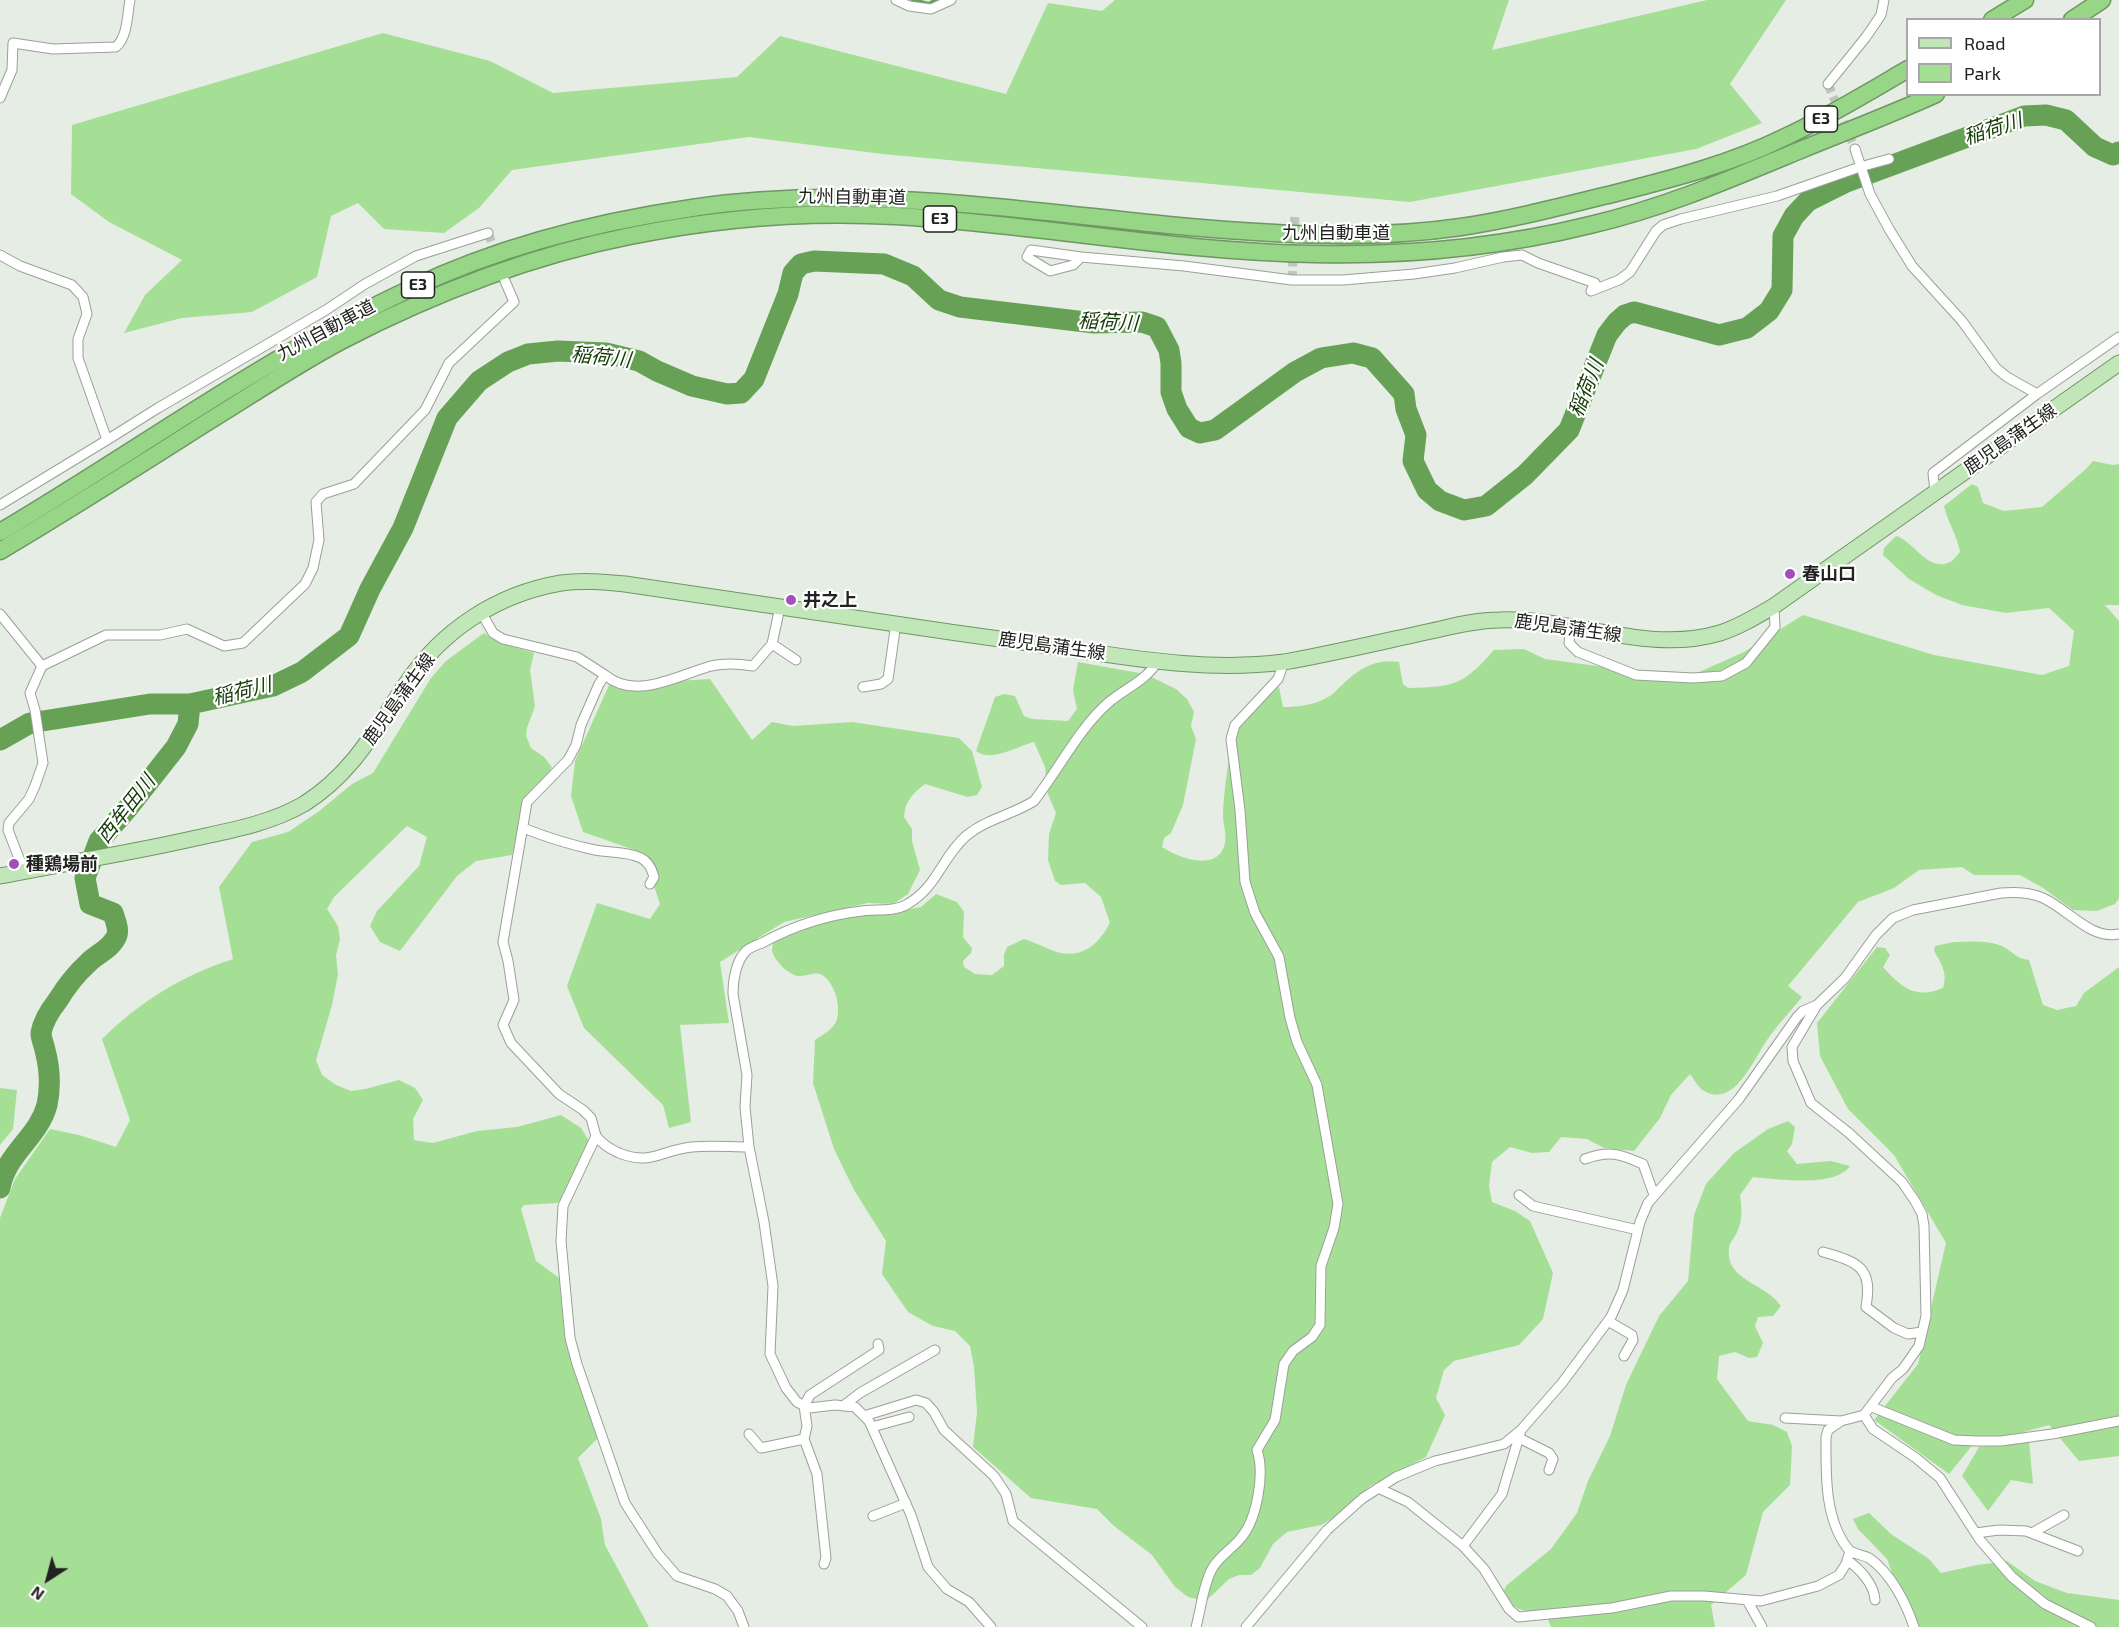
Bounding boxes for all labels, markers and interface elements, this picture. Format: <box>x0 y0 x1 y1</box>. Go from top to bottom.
legend <box>1906 18 2101 96</box>
text: Road <box>1964 32 2005 54</box>
text: Park <box>1964 62 2001 84</box>
road number: E3 <box>1804 106 1838 132</box>
water label: 稲荷川 <box>1961 108 2025 150</box>
street label: 九州自動車道 <box>798 185 906 209</box>
road number: E3 <box>924 206 956 232</box>
street label: 九州自動車道 <box>1282 222 1390 244</box>
road number: E3 <box>402 272 434 298</box>
street label: 九州自動車道 <box>273 295 379 365</box>
water label: 稲荷川 <box>1077 308 1139 336</box>
water label: 稲荷川 <box>570 342 632 372</box>
water label: 稲荷川 <box>1564 356 1608 420</box>
street label: 鹿児島蒲生線 <box>1960 399 2060 479</box>
place label: 春山口 <box>1802 563 1856 585</box>
marker: 春山口 <box>1783 567 1797 581</box>
place label: 井之上 <box>803 589 857 611</box>
marker: 井之上 <box>784 593 798 607</box>
street label: 鹿児島蒲生線 <box>1513 610 1623 646</box>
street label: 鹿児島蒲生線 <box>997 628 1107 664</box>
street label: 鹿児島蒲生線 <box>359 649 439 749</box>
water label: 稲荷川 <box>210 672 274 710</box>
water label: 西牟田川 <box>92 770 160 848</box>
place label: 種鶏場前 <box>26 853 98 875</box>
marker: 種鶏場前 <box>7 857 21 871</box>
north arrow <box>18 1549 78 1609</box>
text: N <box>27 1583 47 1605</box>

